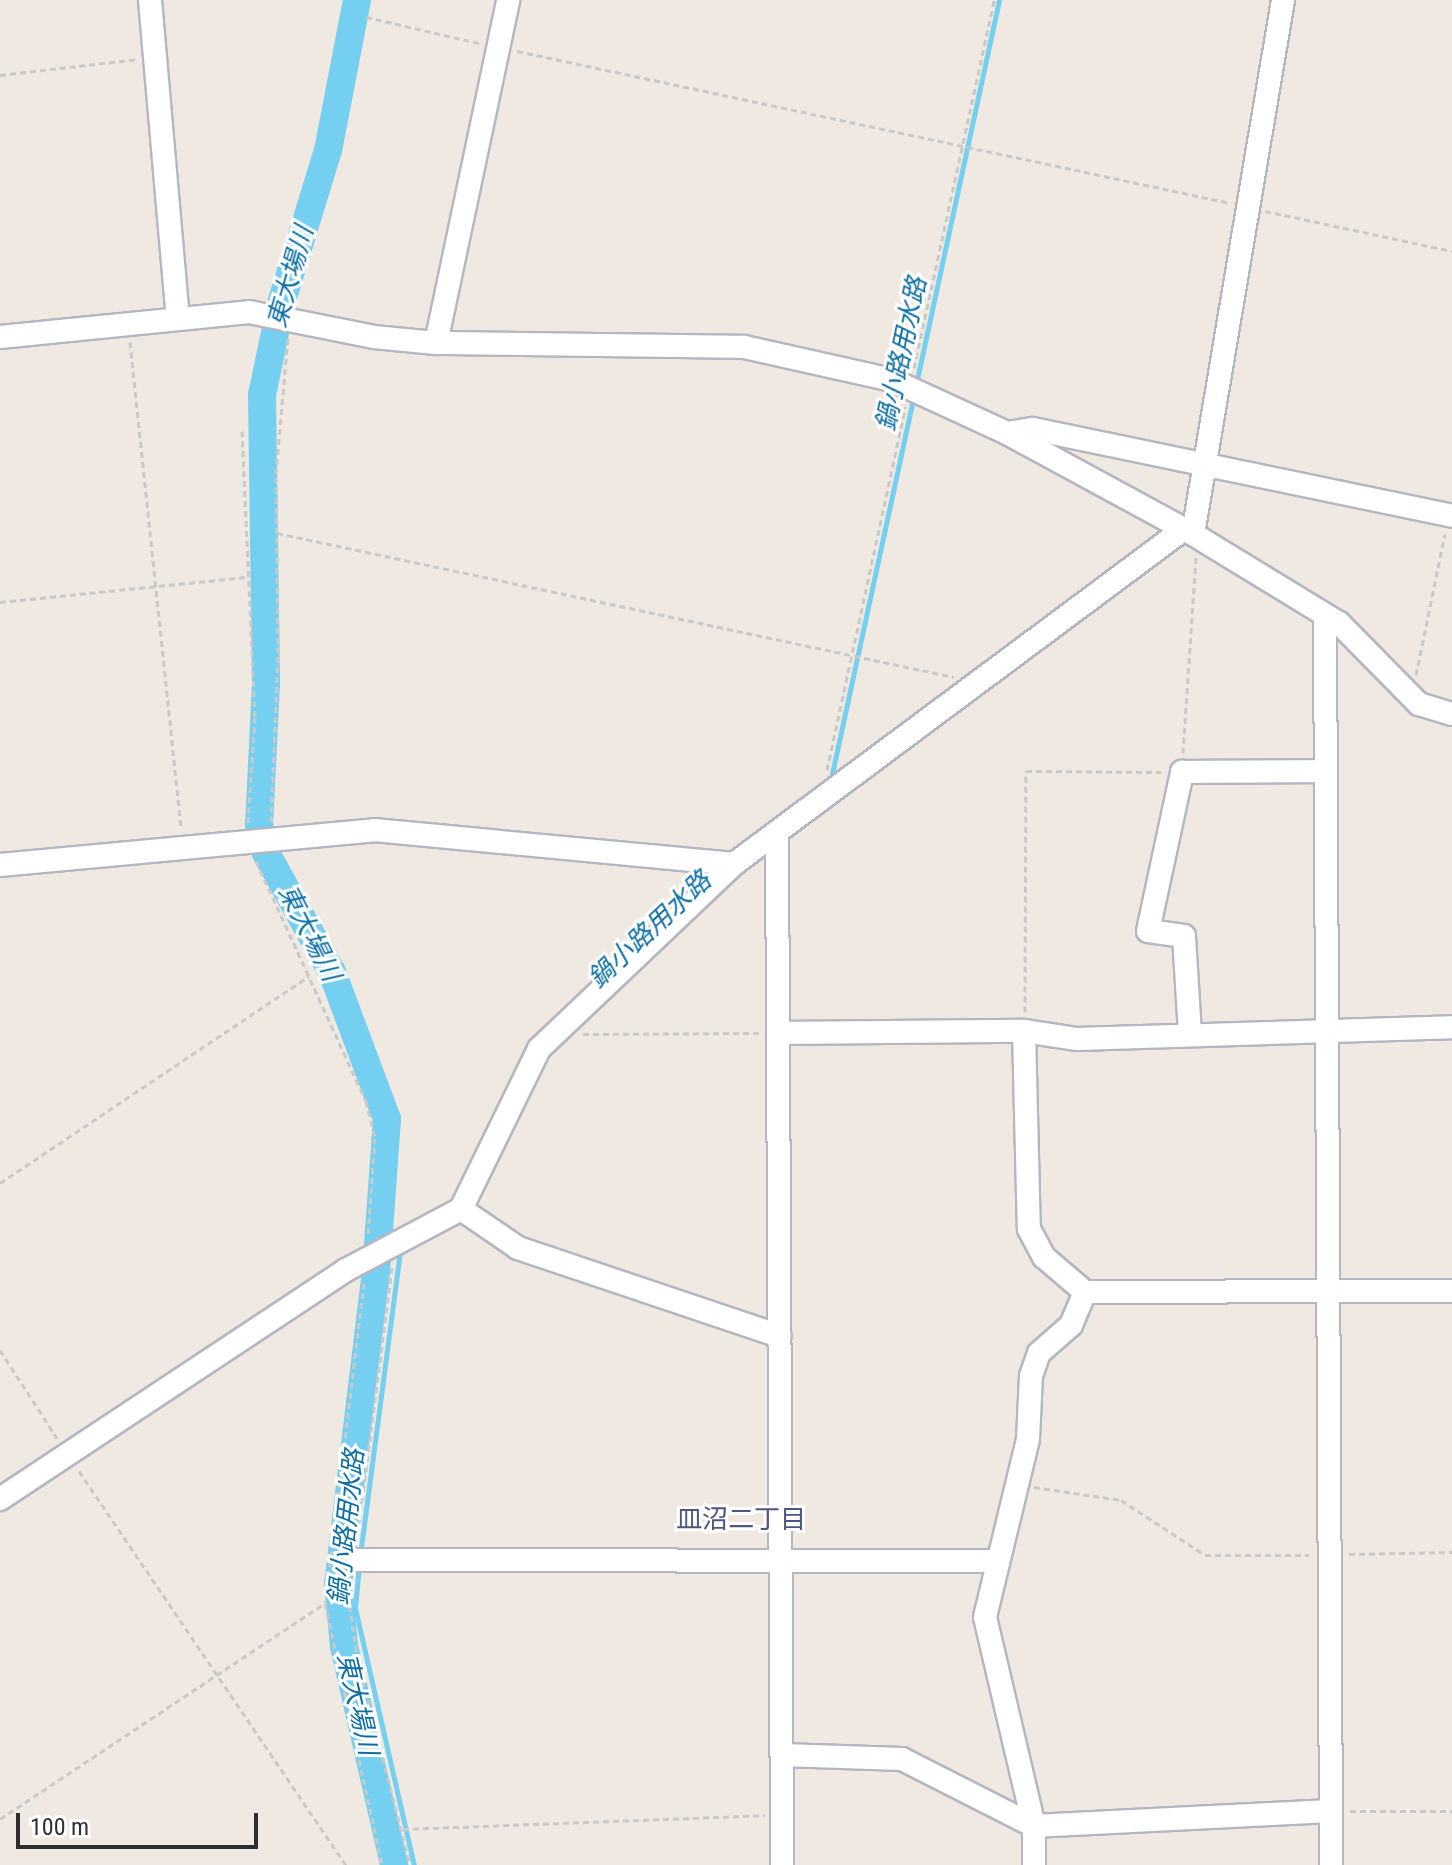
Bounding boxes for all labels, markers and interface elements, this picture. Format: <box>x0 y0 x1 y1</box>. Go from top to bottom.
water label: 東大場川 <box>262 223 320 331</box>
water label: 鍋小路用水路 <box>871 274 933 434</box>
water label: 鍋小路用水路 <box>582 865 718 995</box>
water label: 東大場川 <box>271 880 347 986</box>
water label: 鍋小路用水路 <box>323 1448 371 1606</box>
district label: 皿沼二丁目 <box>676 1504 806 1536</box>
water label: 東大場川 <box>330 1650 384 1758</box>
scale bar <box>20 1797 262 1847</box>
text: 100 m <box>30 1813 89 1841</box>

